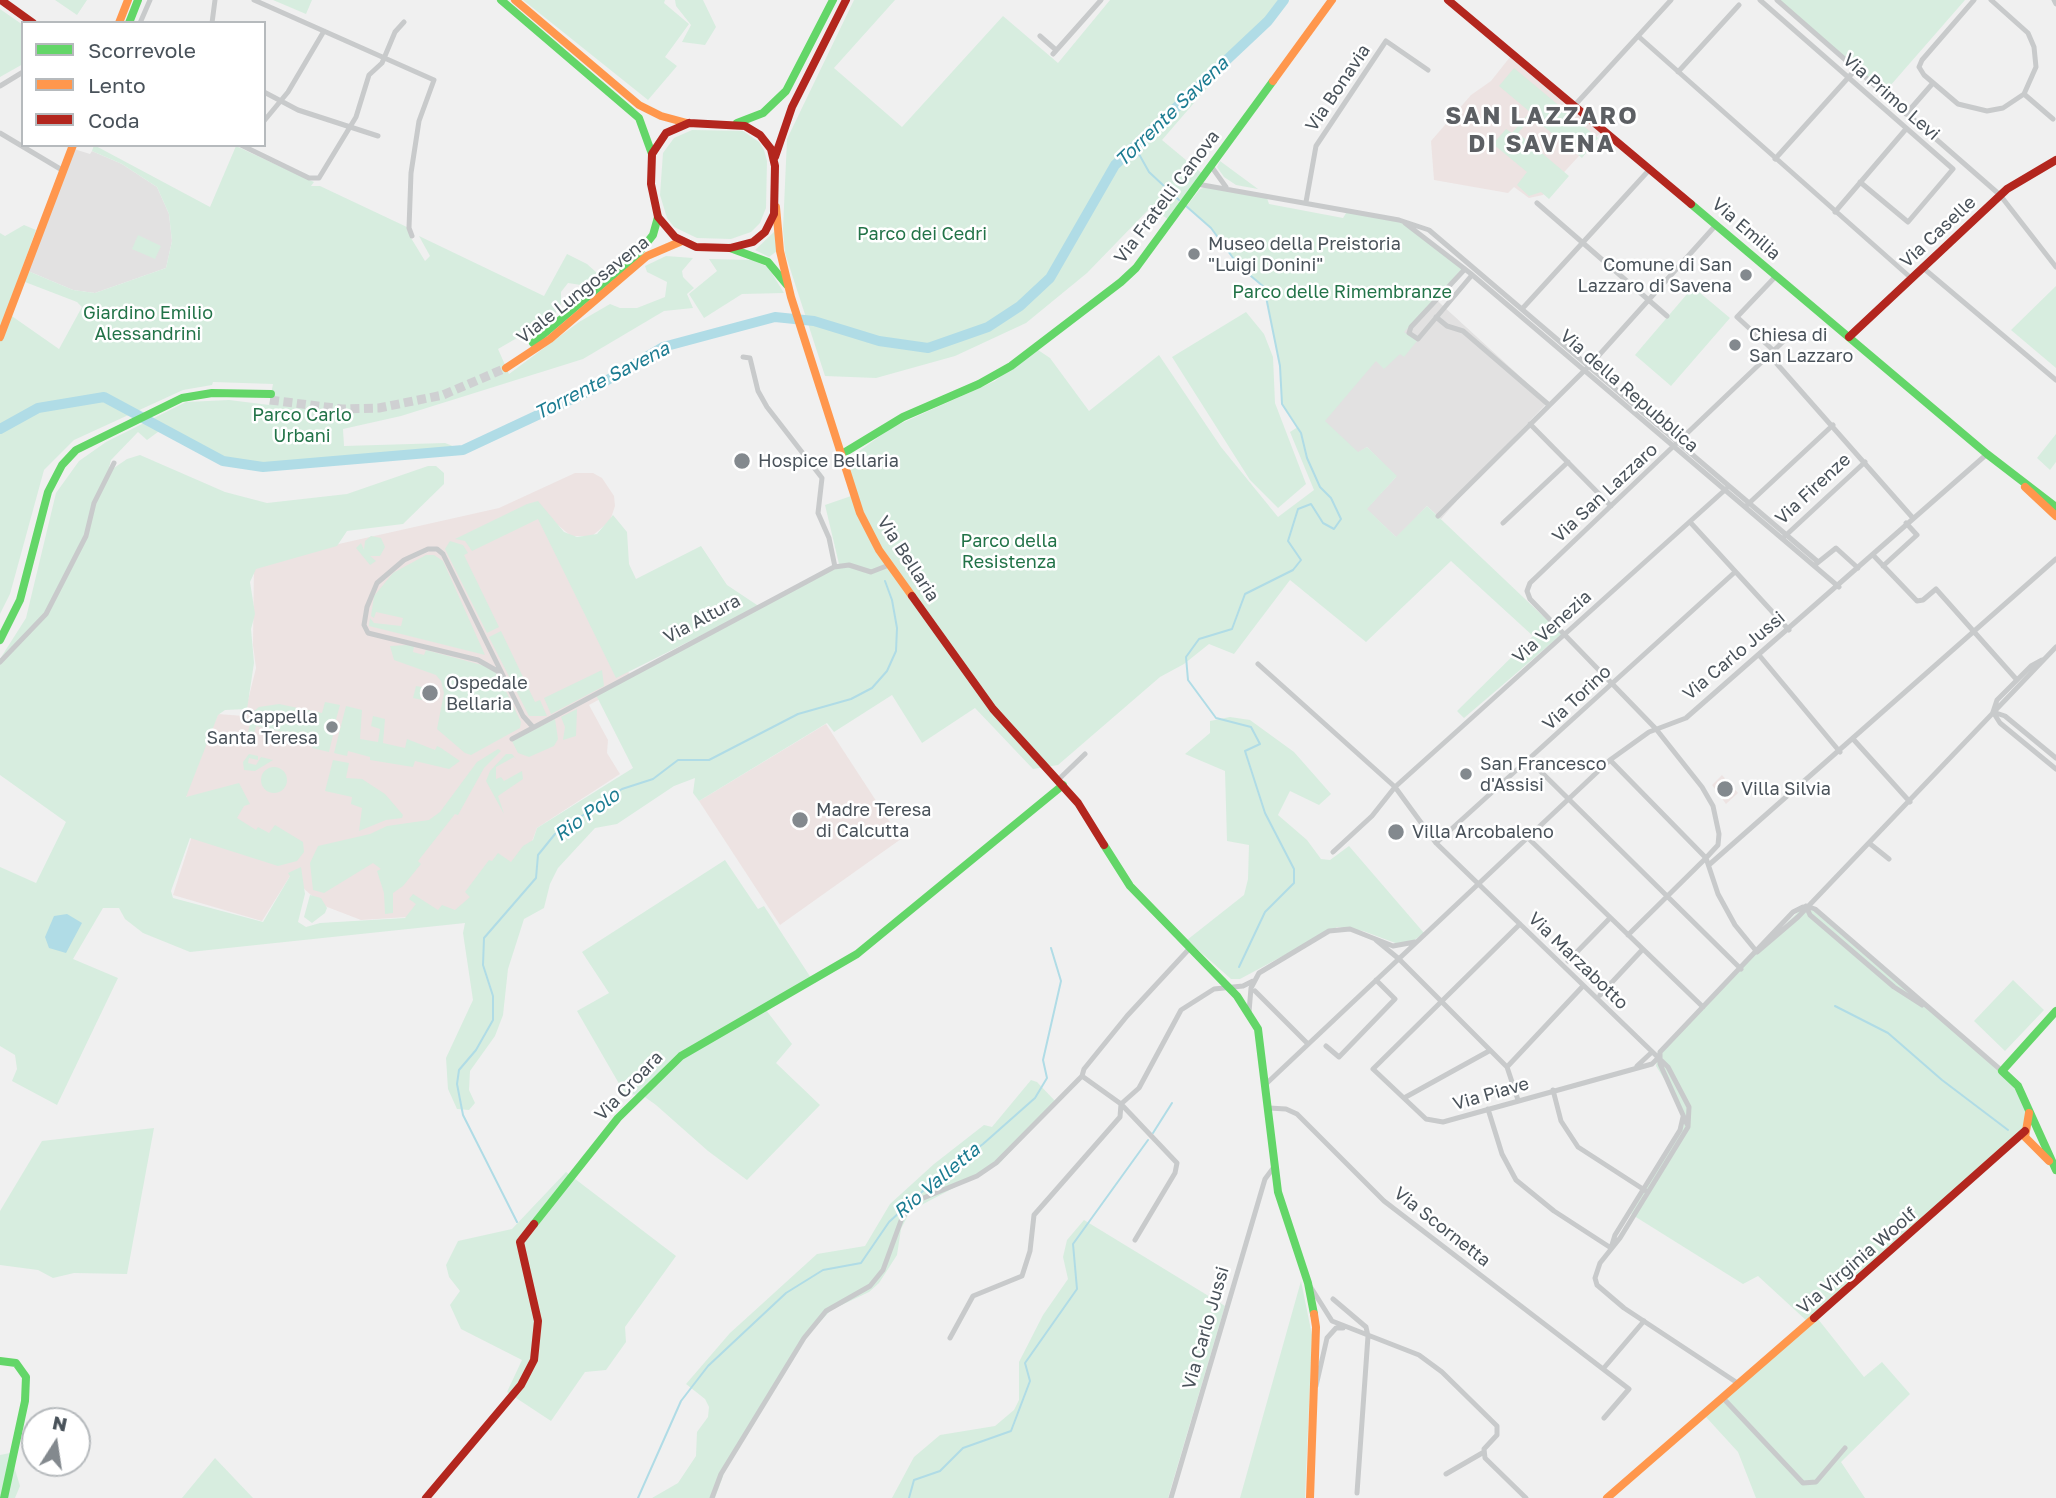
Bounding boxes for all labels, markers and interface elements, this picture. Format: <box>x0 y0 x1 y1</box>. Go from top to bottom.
legend <box>21 21 266 147</box>
text: Scorrevole <box>88 37 196 63</box>
street label: Via Bonavia <box>1301 40 1375 136</box>
street label: Via Primo Levi <box>1838 49 1944 145</box>
water label: Torrente Savena <box>1111 52 1233 172</box>
text: Lento <box>88 72 146 98</box>
district label: SAN LAZZARO DI SAVENA <box>1447 102 1637 158</box>
text: Coda <box>88 107 140 133</box>
street label: Via Fratelli Canova <box>1110 126 1224 268</box>
street label: Via Caselle <box>1896 191 1980 273</box>
street label: Via Emilia <box>1707 193 1785 265</box>
park label: Parco dei Cedri <box>857 223 987 245</box>
street label: Viale Lungosavena <box>513 232 653 348</box>
place label: Museo della Preistoria "Luigi Donini" <box>1208 233 1401 276</box>
marker: Museo della Preistoria "Luigi Donini" <box>1186 246 1202 262</box>
place label: Comune di San Lazzaro di Savena <box>1577 254 1732 296</box>
marker: Comune di San Lazzaro di Savena <box>1738 267 1754 283</box>
park label: Parco delle Rimembranze <box>1232 281 1452 303</box>
park label: Giardino Emilio Alessandrini <box>83 302 213 344</box>
place label: Chiesa di San Lazzaro <box>1749 324 1853 366</box>
street label: Via della Repubblica <box>1555 325 1703 457</box>
water label: Torrente Savena <box>531 337 673 425</box>
marker: Chiesa di San Lazzaro <box>1727 337 1743 353</box>
park label: Parco Carlo Urbani <box>252 404 352 446</box>
street label: Via San Lazzaro <box>1548 439 1662 547</box>
street label: Via Firenze <box>1771 449 1855 529</box>
place label: Hospice Bellaria <box>758 450 899 472</box>
marker: Hospice Bellaria <box>732 451 752 471</box>
street label: Via Bellaria <box>872 512 944 606</box>
park label: Parco della Resistenza <box>961 530 1057 572</box>
street label: Via Venezia <box>1508 586 1596 668</box>
street label: Via Altura <box>660 590 744 648</box>
street label: Via Carlo Jussi <box>1679 607 1789 705</box>
street label: Via Torino <box>1538 661 1616 735</box>
place label: Ospedale Bellaria <box>446 672 528 714</box>
marker: Ospedale Bellaria <box>420 683 440 703</box>
place label: Cappella Santa Teresa <box>207 706 318 748</box>
marker: Cappella Santa Teresa <box>324 719 340 735</box>
place label: San Francesco d'Assisi <box>1480 753 1606 796</box>
marker: San Francesco d'Assisi <box>1458 766 1474 782</box>
place label: Villa Silvia <box>1741 778 1831 800</box>
marker: Villa Silvia <box>1715 779 1735 799</box>
water label: Rio Polo <box>550 784 624 846</box>
place label: Madre Teresa di Calcutta <box>816 799 931 842</box>
marker: Madre Teresa di Calcutta <box>790 810 810 830</box>
place label: Villa Arcobaleno <box>1412 821 1554 843</box>
marker: Villa Arcobaleno <box>1386 822 1406 842</box>
street label: Via Marzabotto <box>1524 908 1632 1014</box>
street label: Via Croara <box>590 1047 668 1125</box>
street label: Via Piave <box>1450 1073 1532 1115</box>
water label: Rio Valletta <box>889 1138 985 1224</box>
street label: Via Scornetta <box>1389 1183 1495 1271</box>
street label: Via Virginia Woolf <box>1793 1203 1921 1319</box>
street label: Via Carlo Jussi <box>1178 1264 1234 1392</box>
north arrow <box>21 1407 91 1477</box>
text: N <box>51 1410 70 1436</box>

